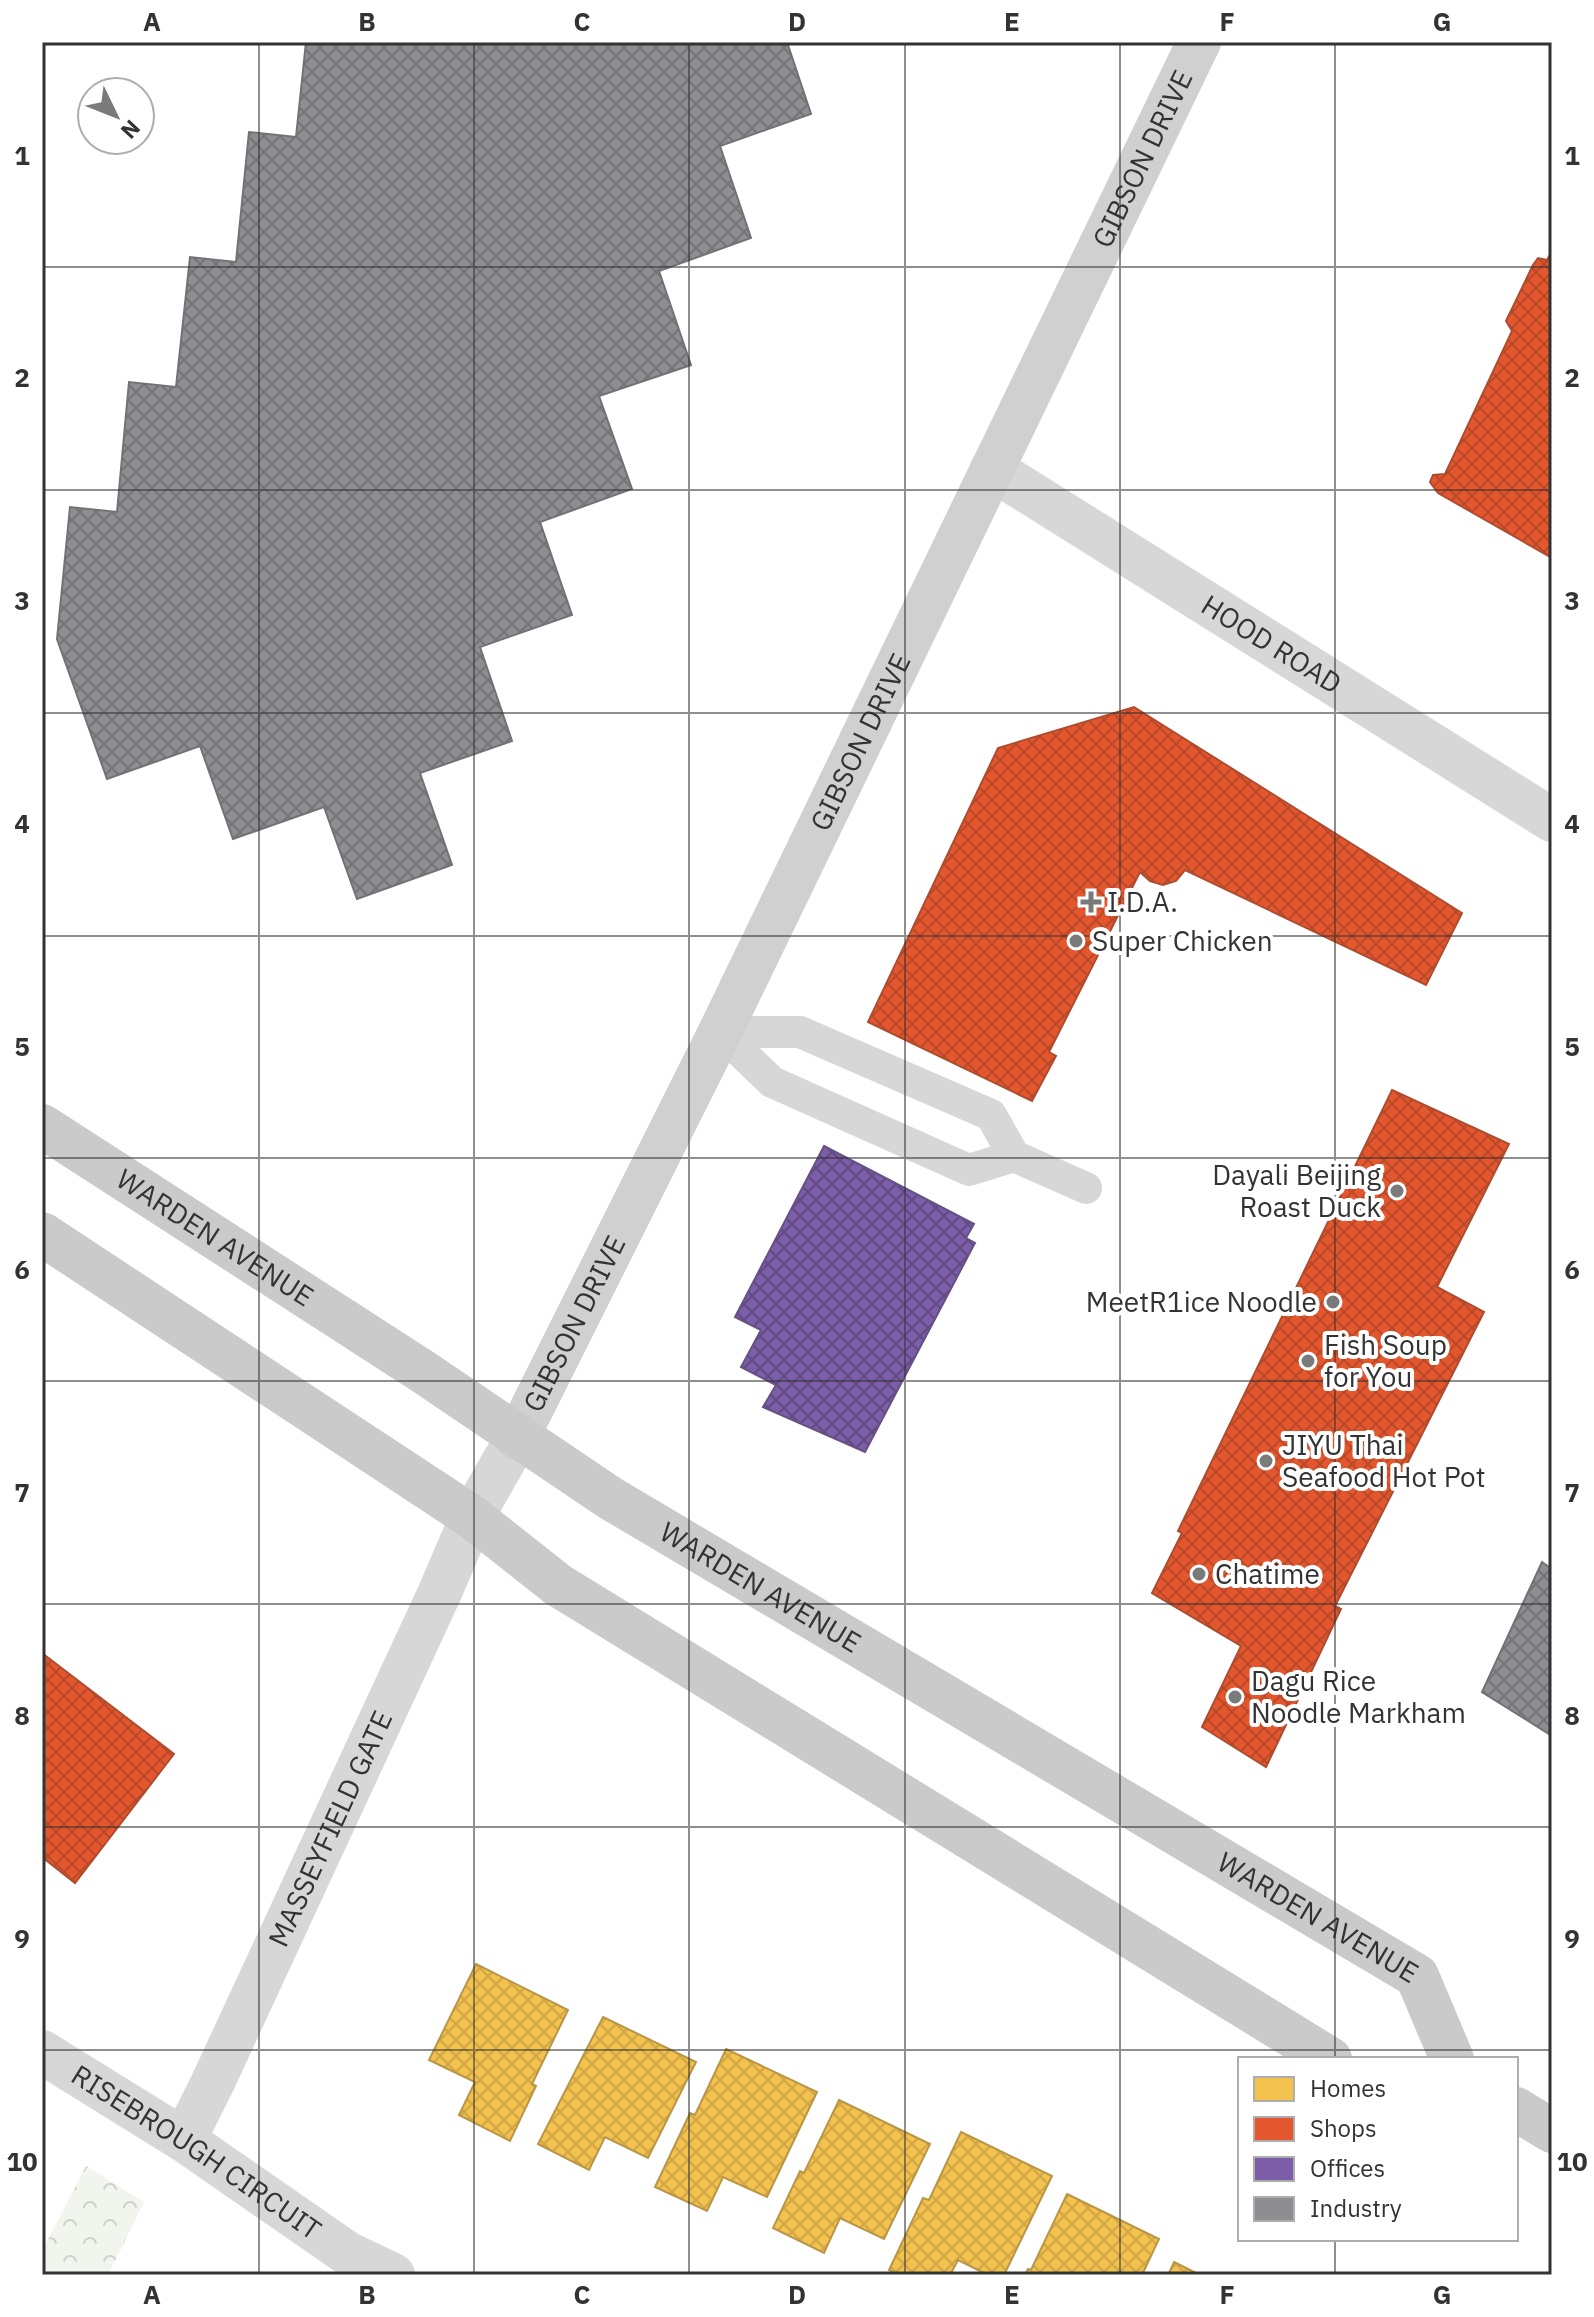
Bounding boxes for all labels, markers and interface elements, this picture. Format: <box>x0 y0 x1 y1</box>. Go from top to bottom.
text: A <box>143 4 161 38</box>
text: B <box>358 4 376 38</box>
text: C <box>574 4 591 38</box>
text: D <box>788 4 806 38</box>
text: E <box>1004 4 1020 38</box>
text: F <box>1219 4 1235 38</box>
text: G <box>1433 4 1451 38</box>
street label: GIBSON DRIVE <box>1083 64 1201 253</box>
north arrow <box>76 76 156 156</box>
text: N <box>115 114 147 146</box>
text: 1 <box>14 138 30 172</box>
text: 1 <box>1564 138 1580 172</box>
text: 2 <box>14 360 30 394</box>
text: 2 <box>1564 360 1580 394</box>
text: 3 <box>14 583 30 617</box>
text: 3 <box>1564 583 1580 617</box>
street label: HOOD ROAD <box>1195 586 1349 702</box>
street label: GIBSON DRIVE <box>801 647 918 837</box>
text: 4 <box>14 806 30 840</box>
text: 4 <box>1564 806 1580 840</box>
place label: I.D.A. <box>1107 883 1178 920</box>
marker: I.D.A. <box>1082 893 1100 911</box>
place label: Super Chicken <box>1092 922 1273 959</box>
marker: Super Chicken <box>1067 932 1085 950</box>
text: 5 <box>14 1029 30 1063</box>
text: 5 <box>1564 1029 1580 1063</box>
place label: Dayali Beijing Roast Duck <box>1212 1156 1381 1225</box>
street label: WARDEN AVENUE <box>110 1160 321 1314</box>
marker: Dayali Beijing Roast Duck <box>1388 1182 1406 1200</box>
street label: GIBSON DRIVE <box>514 1229 633 1418</box>
text: 6 <box>14 1252 30 1286</box>
text: 6 <box>1564 1252 1580 1286</box>
place label: MeetR1ice Noodle <box>1086 1283 1317 1320</box>
marker: MeetR1ice Noodle <box>1324 1293 1342 1311</box>
place label: Fish Soup for You <box>1324 1326 1447 1395</box>
marker: Fish Soup for You <box>1299 1352 1317 1370</box>
place label: JIYU Thai Seafood Hot Pot <box>1282 1426 1486 1495</box>
marker: JIYU Thai Seafood Hot Pot <box>1257 1452 1275 1470</box>
text: 7 <box>14 1475 30 1509</box>
text: 7 <box>1564 1475 1580 1509</box>
street label: WARDEN AVENUE <box>653 1513 868 1661</box>
place label: Chatime <box>1215 1555 1320 1592</box>
marker: Chatime <box>1190 1565 1208 1583</box>
place label: Dagu Rice Noodle Markham <box>1251 1662 1466 1731</box>
marker: Dagu Rice Noodle Markham <box>1226 1688 1244 1706</box>
text: 8 <box>14 1698 30 1732</box>
text: 8 <box>1564 1698 1580 1732</box>
street label: MASSEYFIELD GATE <box>259 1705 400 1952</box>
street label: WARDEN AVENUE <box>1211 1843 1426 1991</box>
text: 9 <box>14 1921 30 1955</box>
text: 9 <box>1564 1921 1580 1955</box>
street label: RISEBROUGH CIRCUIT <box>65 2056 329 2248</box>
legend <box>1238 2057 1518 2241</box>
text: Homes <box>1310 2072 1386 2104</box>
text: Shops <box>1310 2112 1377 2144</box>
text: 10 <box>6 2144 38 2178</box>
text: 10 <box>1556 2144 1588 2178</box>
text: Offices <box>1310 2152 1385 2184</box>
text: Industry <box>1310 2192 1402 2224</box>
text: A <box>143 2277 161 2311</box>
text: B <box>358 2277 376 2311</box>
text: C <box>574 2277 591 2311</box>
text: D <box>788 2277 806 2311</box>
text: E <box>1004 2277 1020 2311</box>
text: F <box>1219 2277 1235 2311</box>
text: G <box>1433 2277 1451 2311</box>

